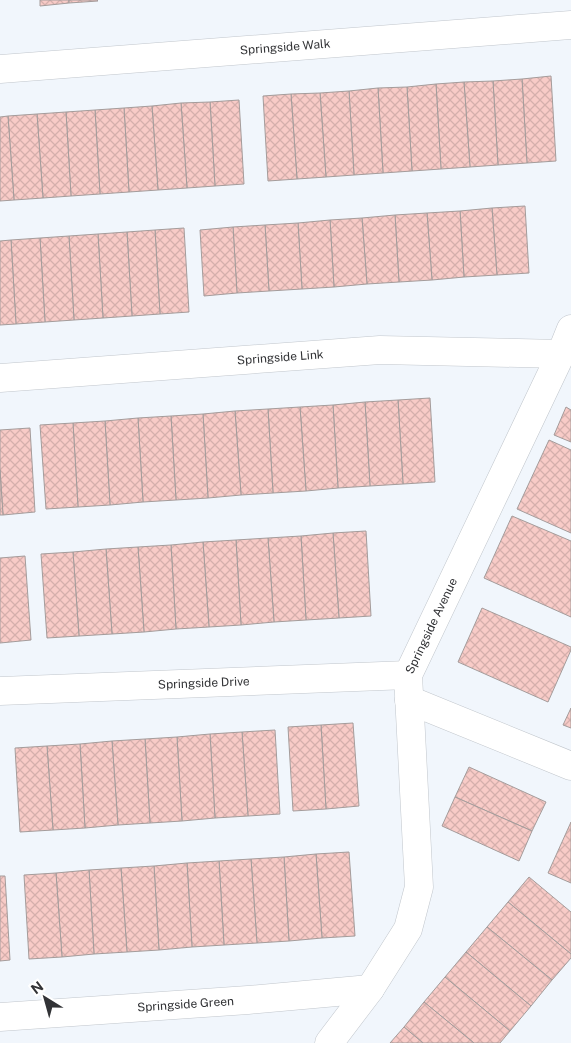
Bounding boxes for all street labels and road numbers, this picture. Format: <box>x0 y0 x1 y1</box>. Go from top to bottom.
street label: Springside Walk <box>239 37 331 57</box>
street label: Springside Link <box>236 347 324 368</box>
street label: Springside Avenue <box>403 576 460 676</box>
street label: Springside Drive <box>158 674 250 692</box>
street label: Springside Green <box>137 994 235 1015</box>

